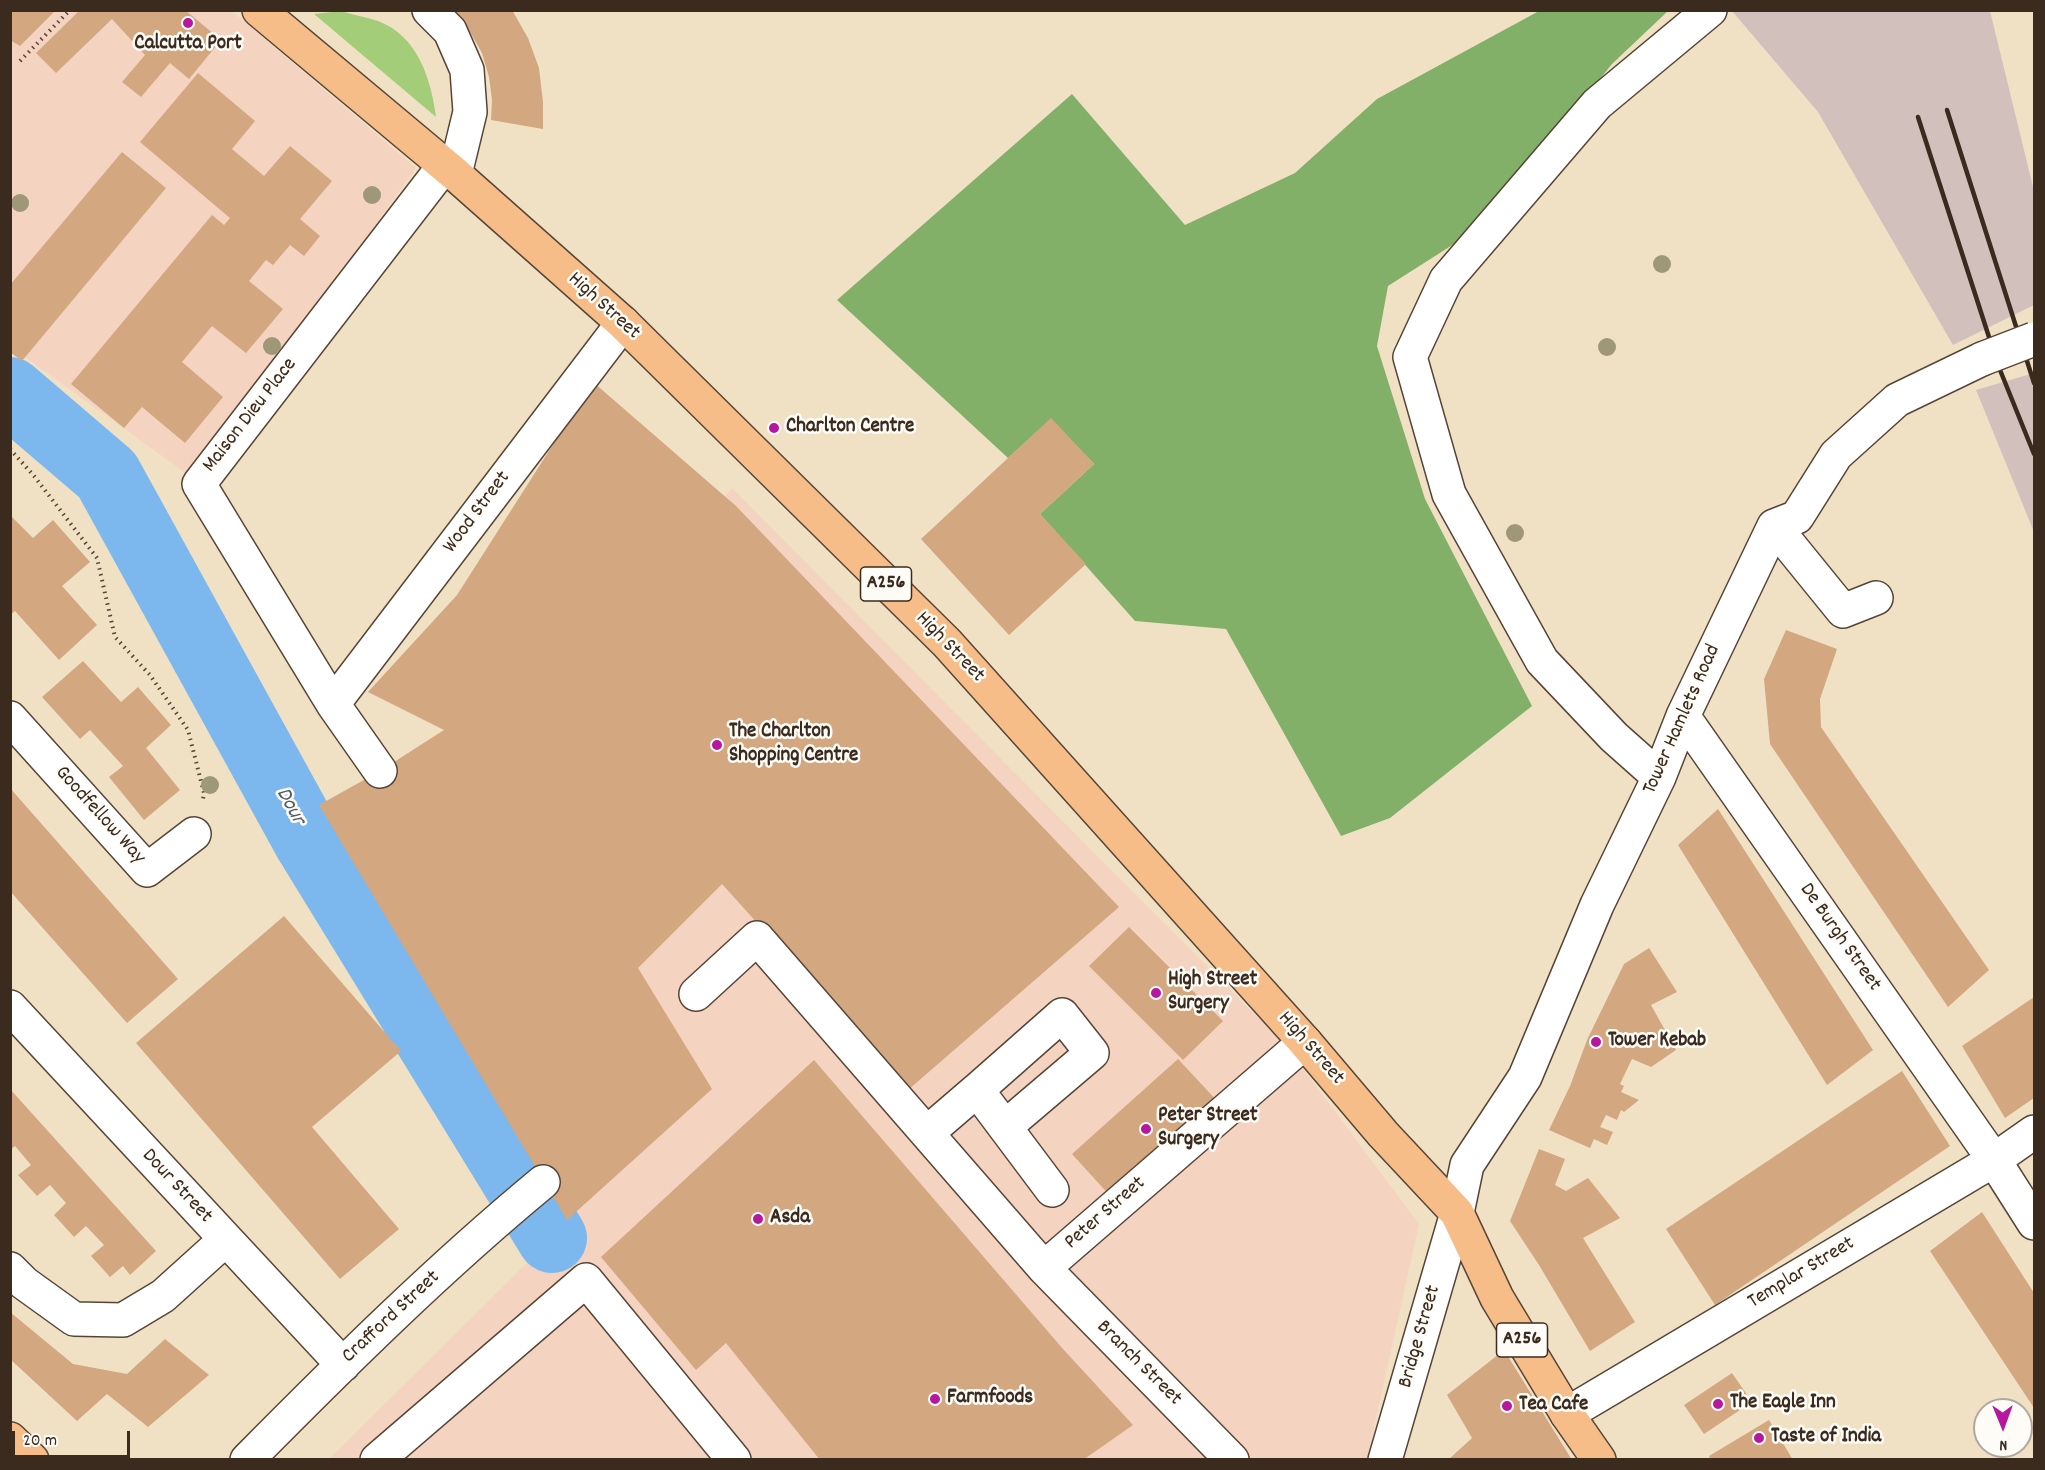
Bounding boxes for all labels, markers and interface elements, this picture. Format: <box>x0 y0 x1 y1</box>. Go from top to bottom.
marker: Calcutta Port <box>181 16 195 30</box>
place label: Calcutta Port <box>134 32 242 58</box>
street label: High Street <box>561 268 645 346</box>
street label: Maison Dieu Place <box>198 354 304 478</box>
place label: Charlton Centre <box>786 415 914 441</box>
marker: Charlton Centre <box>767 421 781 435</box>
street label: Wood Street <box>439 467 517 559</box>
road number: A256 <box>860 567 912 601</box>
street label: High Street <box>909 607 989 689</box>
street label: Tower Hamlets Road <box>1639 641 1727 799</box>
place label: The Charlton Shopping Centre <box>729 720 858 770</box>
marker: The Charlton Shopping Centre <box>710 738 724 752</box>
street label: Goodfellow Way <box>48 762 150 870</box>
water label: Dour <box>268 784 310 830</box>
street label: De Burgh Street <box>1792 879 1886 997</box>
place label: High Street Surgery <box>1168 968 1257 1018</box>
marker: High Street Surgery <box>1149 986 1163 1000</box>
street label: High Street <box>1271 1007 1349 1091</box>
place label: Tower Kebab <box>1608 1029 1706 1055</box>
marker: Tower Kebab <box>1589 1035 1603 1049</box>
place label: Peter Street Surgery <box>1158 1104 1257 1154</box>
marker: Peter Street Surgery <box>1139 1122 1153 1136</box>
street label: Dour Street <box>135 1144 217 1230</box>
street label: Peter Street <box>1060 1172 1152 1256</box>
place label: Asda <box>770 1206 810 1232</box>
marker: Asda <box>751 1212 765 1226</box>
street label: Templar Street <box>1744 1232 1860 1316</box>
street label: Crafford Street <box>338 1266 446 1370</box>
street label: Bridge Street <box>1394 1283 1448 1391</box>
street label: Branch Street <box>1090 1316 1186 1412</box>
road number: A256 <box>1496 1323 1547 1357</box>
place label: Farmfoods <box>947 1386 1033 1412</box>
place label: The Eagle Inn <box>1730 1391 1836 1417</box>
marker: Farmfoods <box>928 1392 942 1406</box>
place label: Tea Cafe <box>1519 1393 1588 1419</box>
marker: The Eagle Inn <box>1711 1397 1725 1411</box>
north arrow <box>1973 1398 2033 1458</box>
marker: Tea Cafe <box>1500 1399 1514 1413</box>
scale bar <box>15 1419 134 1457</box>
place label: Taste of India <box>1771 1425 1881 1451</box>
text: 20 m <box>23 1429 57 1454</box>
marker: Taste of India <box>1752 1431 1766 1445</box>
text: N <box>1999 1433 2007 1456</box>

